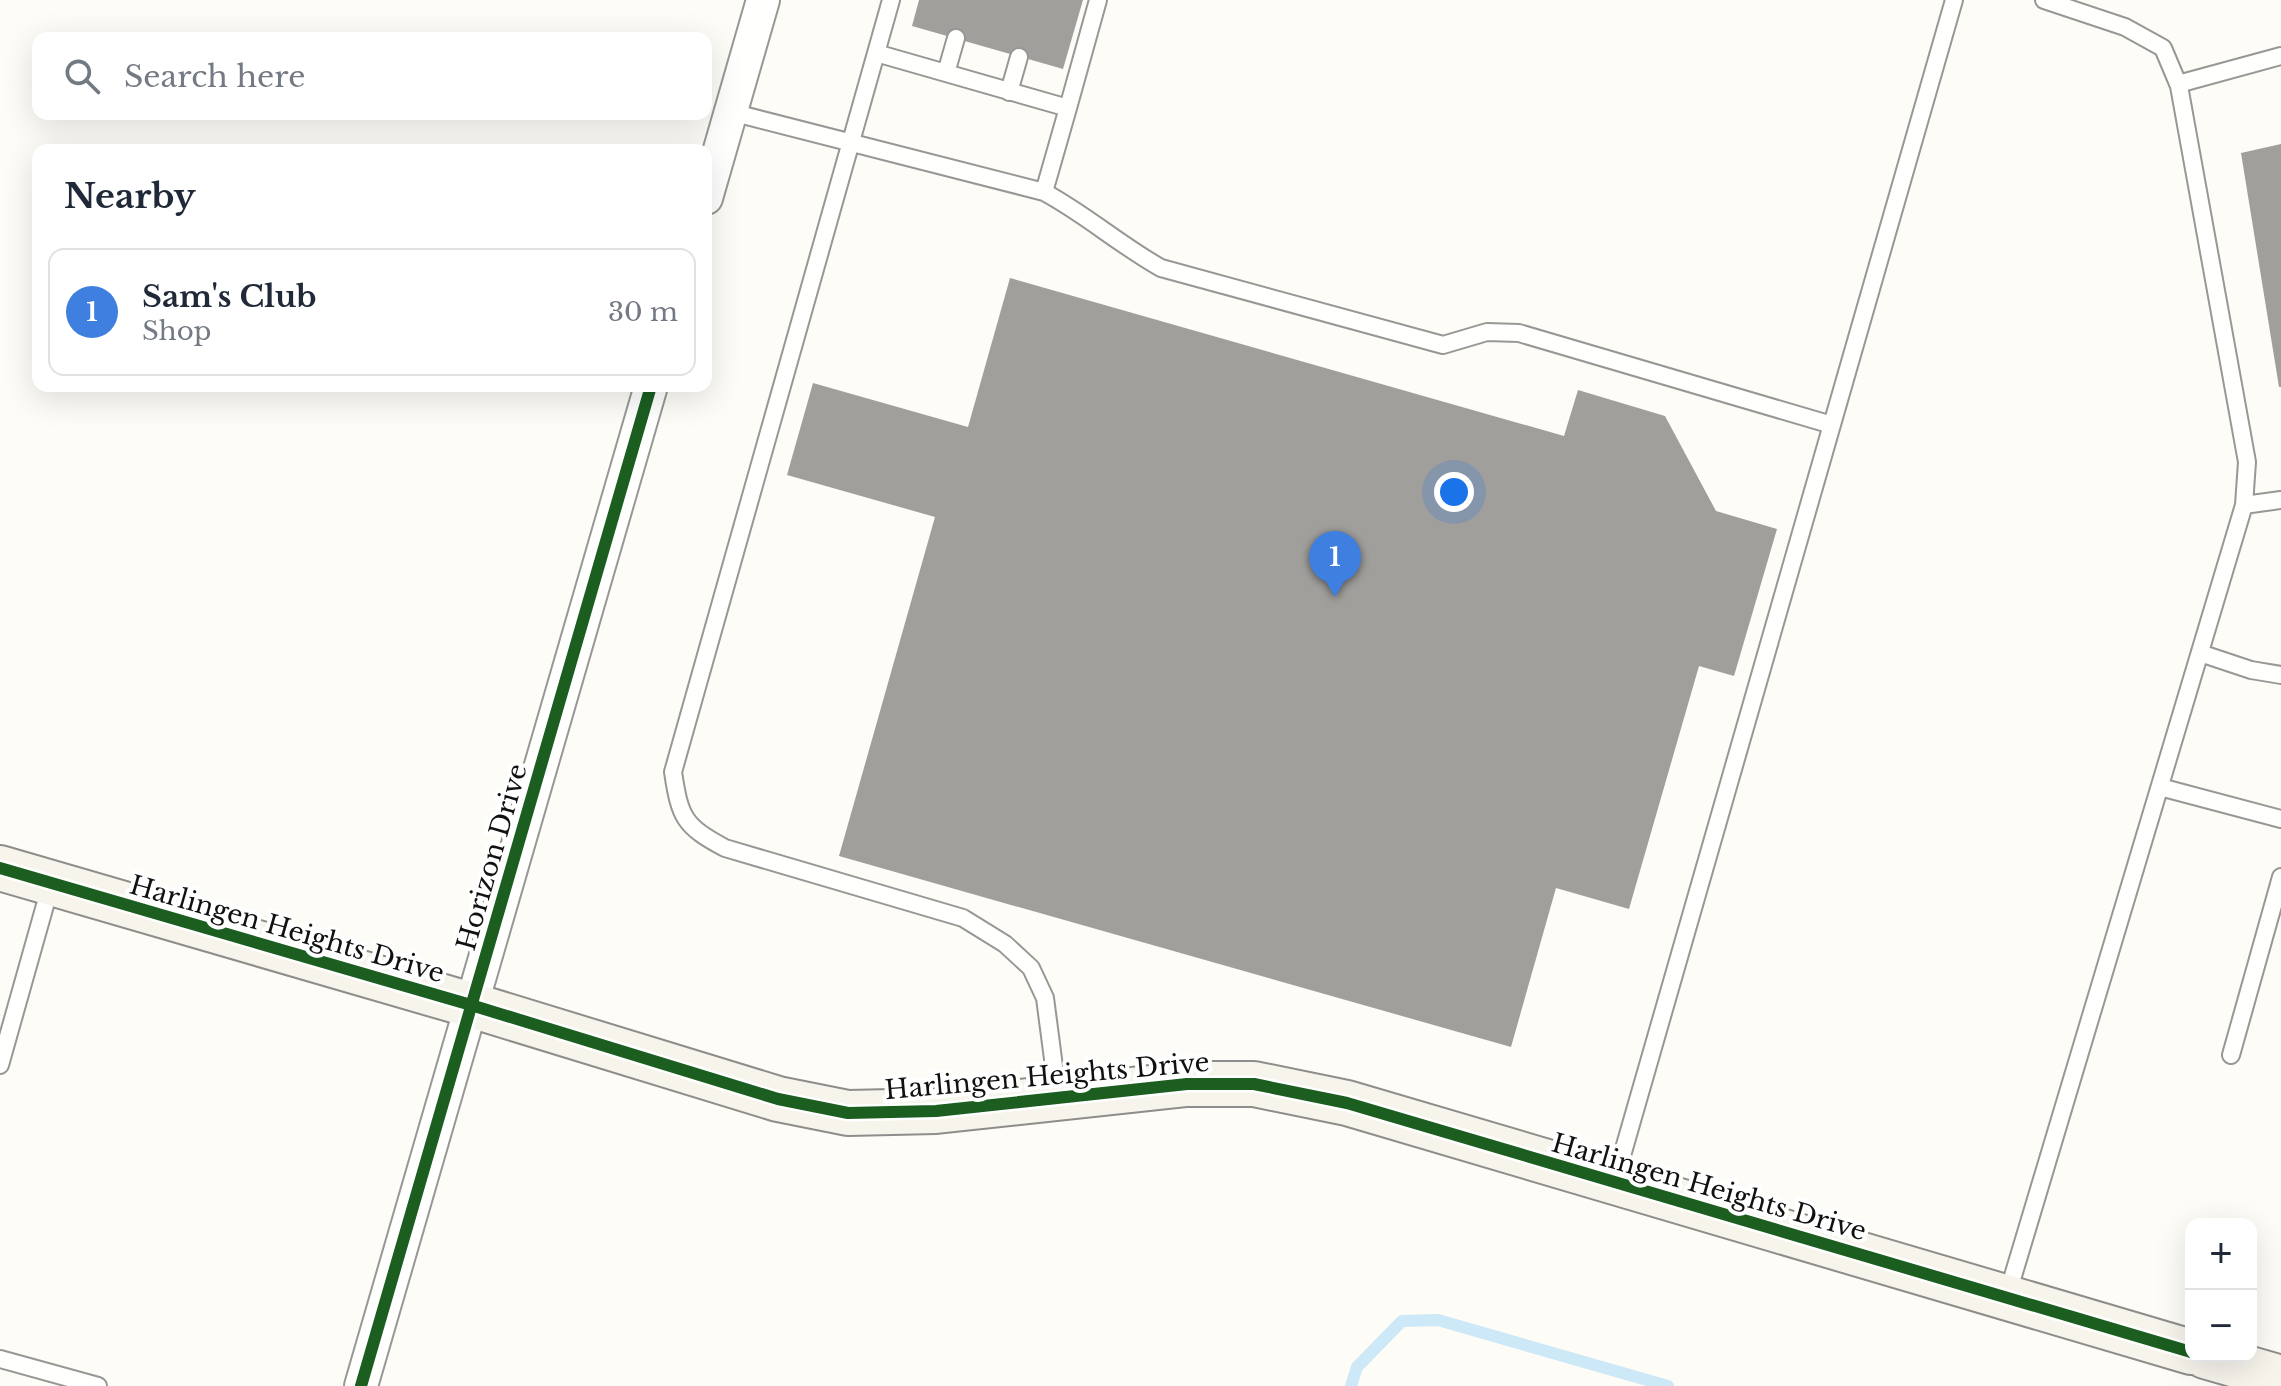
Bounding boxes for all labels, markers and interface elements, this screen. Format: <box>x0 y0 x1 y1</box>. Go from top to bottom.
search box <box>32 32 712 120</box>
icon: search <box>60 54 104 98</box>
text: Search here <box>124 58 305 95</box>
text: Nearby <box>64 175 196 217</box>
text: Sam's Club <box>142 278 316 315</box>
text: 1 <box>86 296 98 328</box>
text: 30 m <box>608 296 678 328</box>
text: Shop <box>142 315 211 347</box>
your location <box>1434 472 1474 512</box>
pin: 1 <box>1309 531 1361 597</box>
street label: Horizon Drive <box>450 760 534 954</box>
street label: Harlingen Heights Drive <box>126 869 448 989</box>
street label: Harlingen Heights Drive <box>883 1046 1211 1106</box>
street label: Harlingen Heights Drive <box>1548 1127 1870 1247</box>
map controls <box>2185 1218 2257 1362</box>
button: + <box>2185 1218 2257 1290</box>
button: − <box>2185 1290 2257 1362</box>

